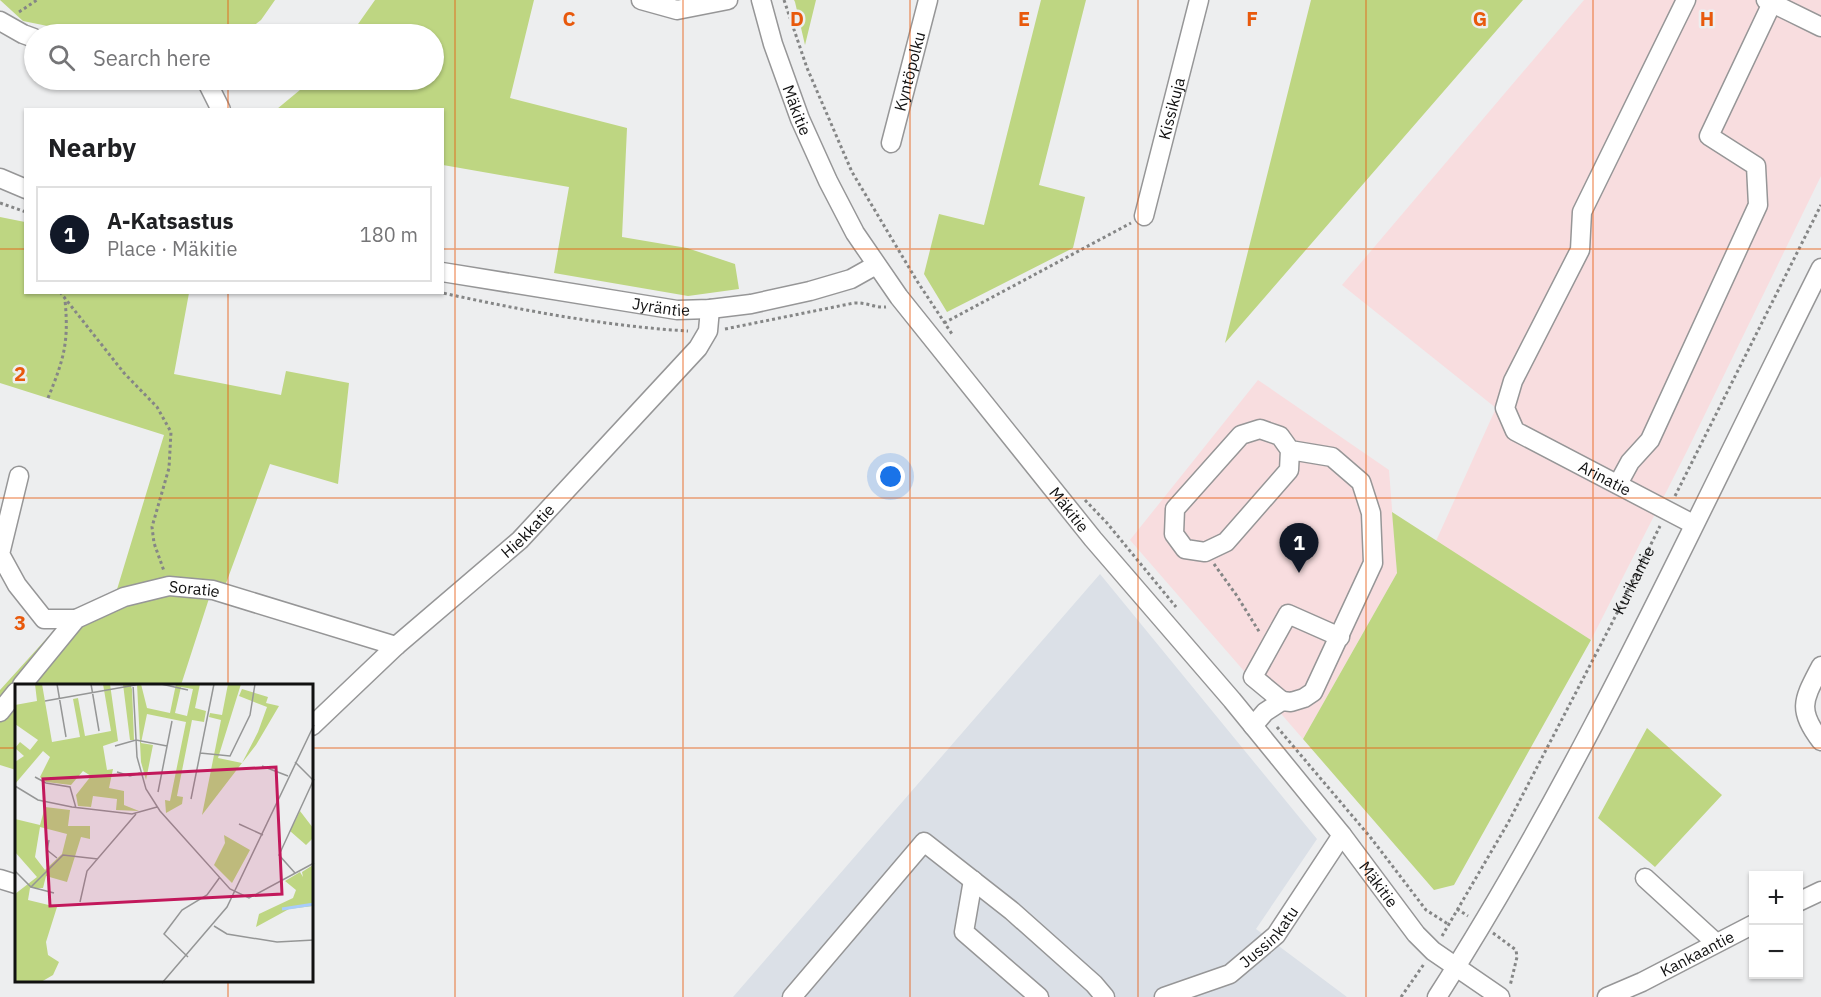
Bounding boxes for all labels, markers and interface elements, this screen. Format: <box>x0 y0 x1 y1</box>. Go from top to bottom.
text: C <box>562 5 576 32</box>
text: D <box>790 5 804 32</box>
text: E <box>1018 5 1030 32</box>
text: F <box>1246 5 1258 32</box>
text: G <box>1473 5 1487 32</box>
text: H <box>1700 5 1714 32</box>
search box <box>24 24 444 90</box>
street label: Kyntöpolku <box>890 29 929 113</box>
icon: search <box>45 41 78 74</box>
text: Search here <box>93 43 211 72</box>
street label: Kissikuja <box>1154 75 1189 142</box>
street label: Mäkitie <box>779 82 816 139</box>
text: Nearby <box>48 130 136 164</box>
text: A-Katsastus <box>107 206 234 235</box>
text: 1 <box>64 221 76 248</box>
text: 180 m <box>360 221 418 248</box>
text: Place · Mäkitie <box>107 235 238 262</box>
street label: Jyräntie <box>631 293 690 320</box>
text: 2 <box>14 360 26 387</box>
street label: Arinatie <box>1575 456 1635 500</box>
your location <box>876 462 905 491</box>
street label: Mäkitie <box>1045 483 1094 536</box>
street label: Hiekkatie <box>497 499 559 562</box>
pin: 1 <box>1280 524 1318 573</box>
street label: Kurikantie <box>1608 543 1658 618</box>
street label: Soratie <box>168 576 223 602</box>
text: 3 <box>14 609 26 636</box>
inset map <box>15 684 314 982</box>
street label: Mäkitie <box>1355 857 1403 911</box>
map controls <box>1749 871 1803 979</box>
button: + <box>1749 871 1803 925</box>
street label: Jussinkatu <box>1235 902 1302 972</box>
button: − <box>1749 925 1803 979</box>
street label: Kankaantie <box>1657 926 1738 981</box>

